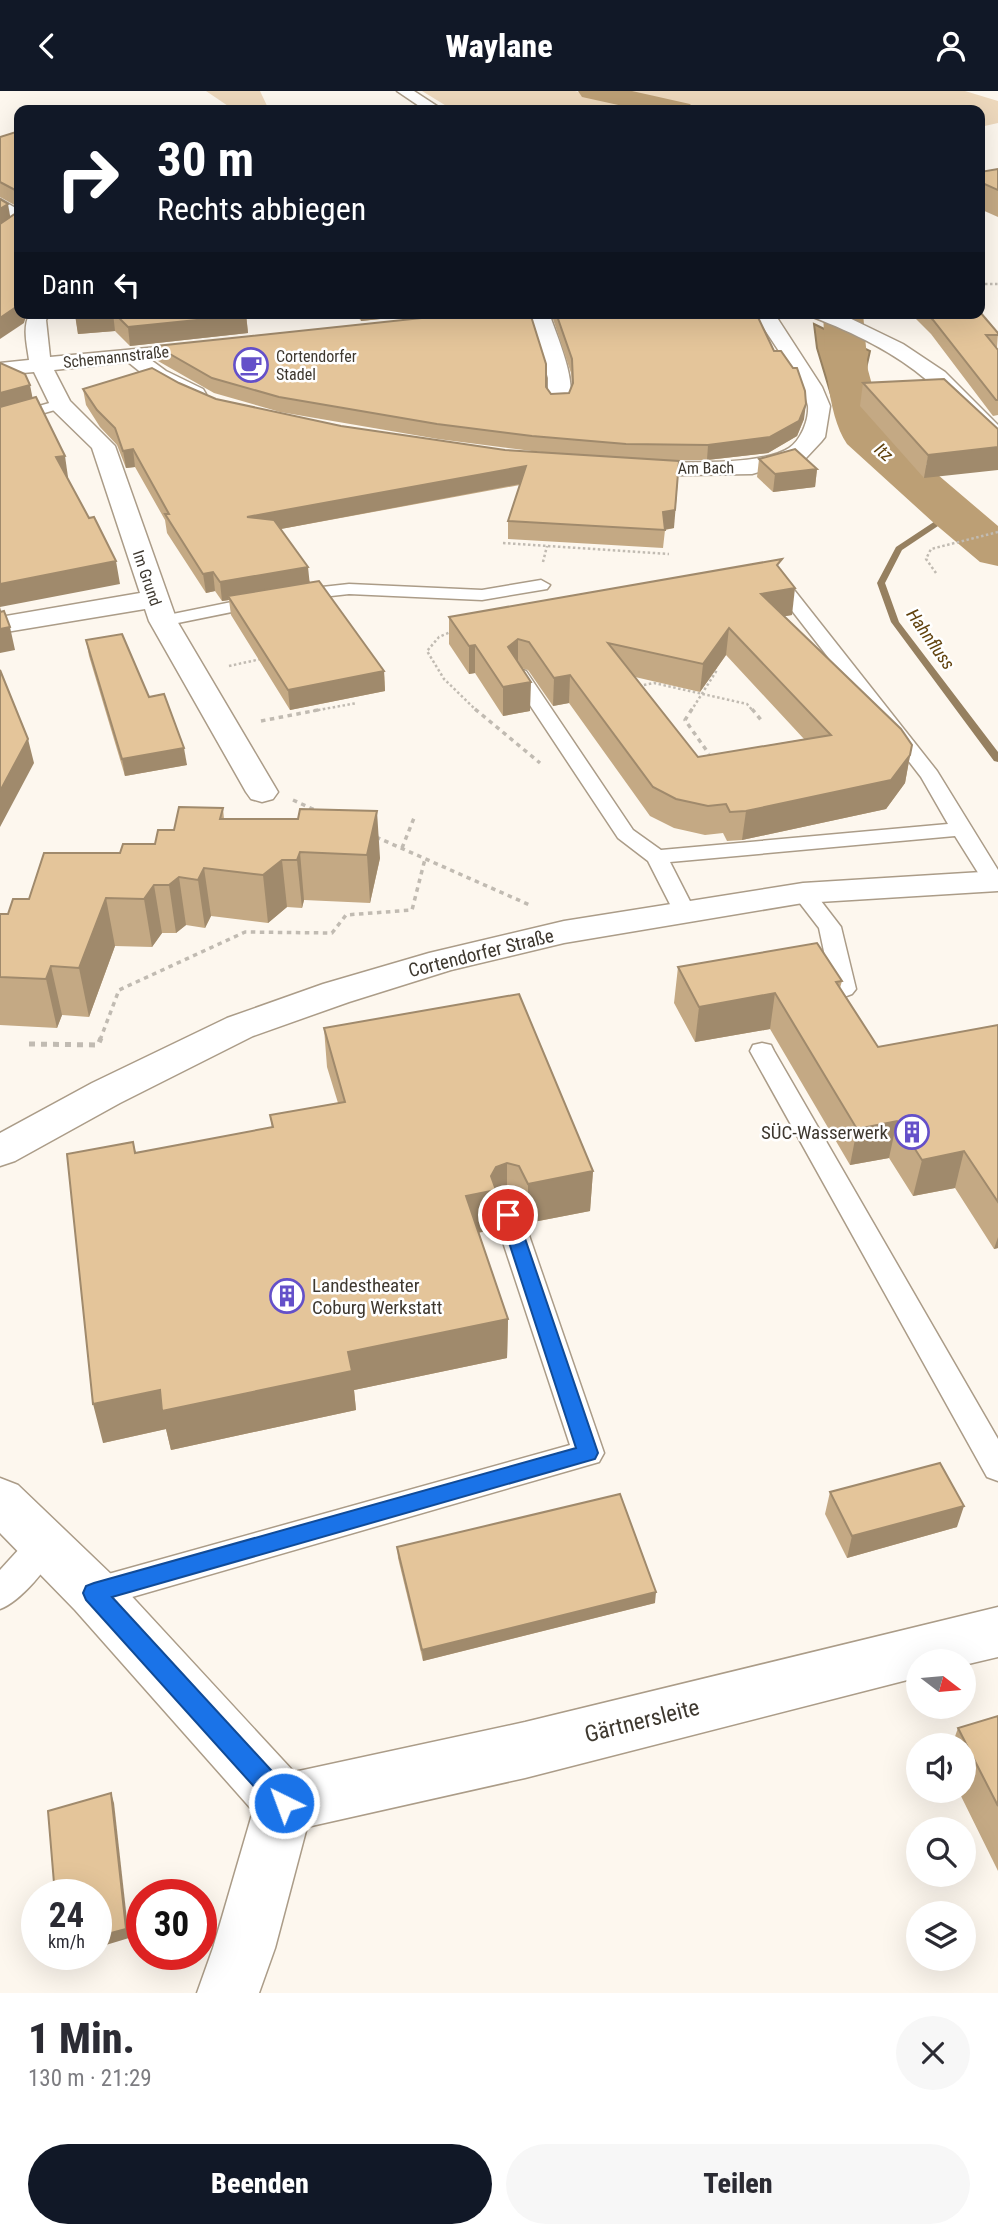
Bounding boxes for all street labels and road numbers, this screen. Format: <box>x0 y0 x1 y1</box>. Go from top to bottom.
street label: Schemannstraße <box>62 342 170 372</box>
street label: Am Bach <box>678 458 734 478</box>
street label: Im Grund <box>129 548 165 608</box>
street label: Cortendorfer Straße <box>406 924 556 982</box>
street label: Gärtnersleite <box>582 1694 702 1748</box>

